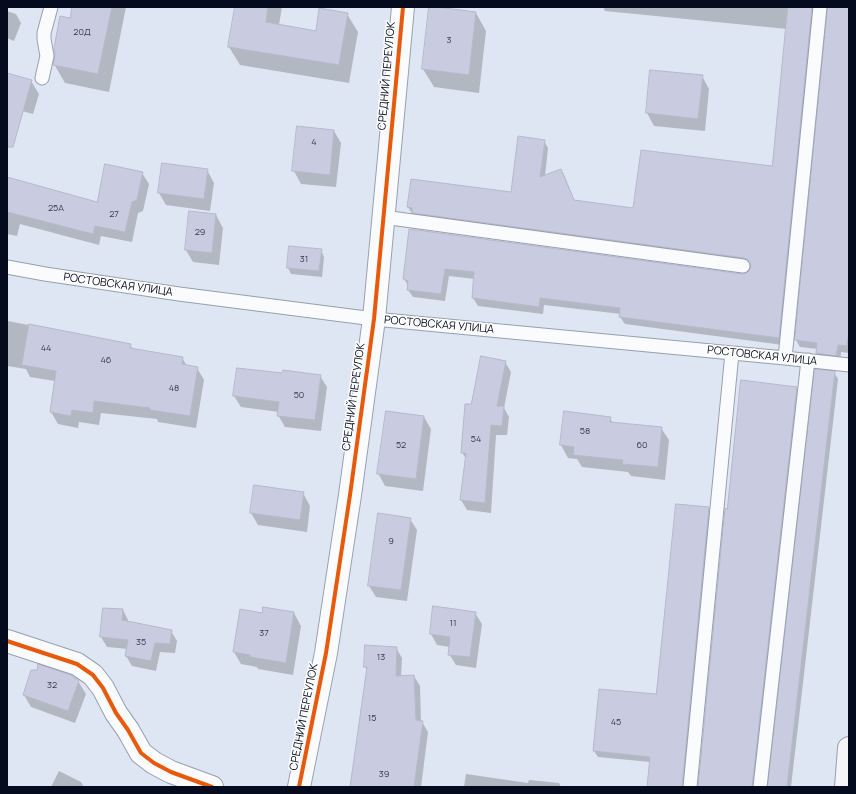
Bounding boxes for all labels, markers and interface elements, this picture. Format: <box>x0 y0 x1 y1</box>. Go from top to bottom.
street label: СРЕДНИЙ ПЕРЕУЛОК <box>376 21 398 131</box>
house number: 20Д <box>73 27 91 37</box>
house number: 3 <box>447 35 451 45</box>
house number: 4 <box>311 137 317 147</box>
house number: 25А <box>48 203 64 213</box>
house number: 27 <box>109 209 119 219</box>
house number: 29 <box>195 227 205 237</box>
house number: 31 <box>300 254 308 264</box>
street label: РОСТОВСКАЯ УЛИЦА <box>62 271 174 299</box>
street label: РОСТОВСКАЯ УЛИЦА <box>383 314 495 336</box>
street label: СРЕДНИЙ ПЕРЕУЛОК <box>340 342 368 452</box>
house number: 44 <box>41 343 51 353</box>
street label: РОСТОВСКАЯ УЛИЦА <box>706 344 818 368</box>
house number: 46 <box>101 355 111 365</box>
house number: 48 <box>169 383 179 393</box>
house number: 50 <box>294 390 304 400</box>
house number: 58 <box>580 426 590 436</box>
house number: 54 <box>471 434 481 444</box>
house number: 52 <box>396 440 406 450</box>
house number: 60 <box>636 440 648 450</box>
house number: 9 <box>388 536 394 546</box>
house number: 11 <box>449 618 457 628</box>
house number: 37 <box>259 628 269 638</box>
house number: 35 <box>136 637 146 647</box>
house number: 13 <box>377 652 385 662</box>
street label: СРЕДНИЙ ПЕРЕУЛОК <box>287 662 321 772</box>
house number: 32 <box>47 680 57 690</box>
house number: 15 <box>368 713 376 723</box>
house number: 45 <box>611 717 621 727</box>
house number: 39 <box>379 769 389 779</box>

